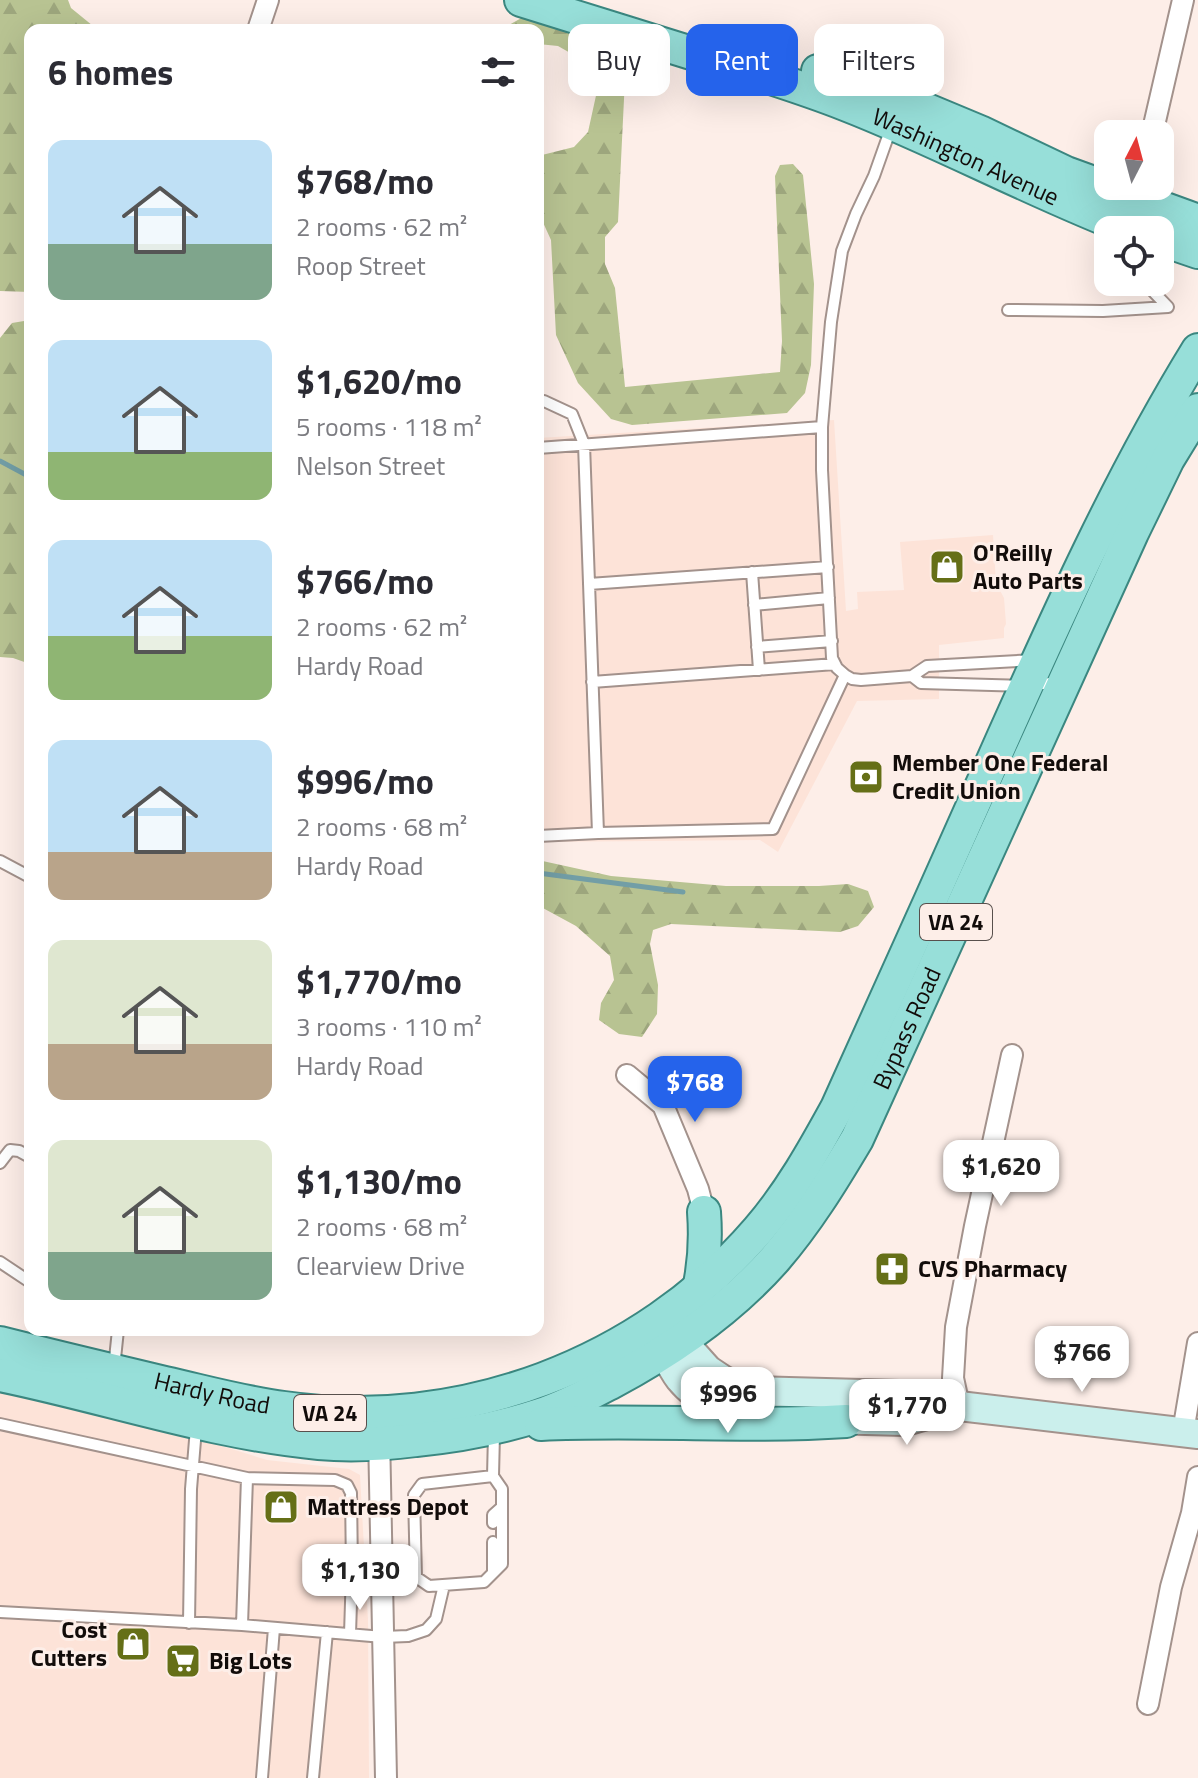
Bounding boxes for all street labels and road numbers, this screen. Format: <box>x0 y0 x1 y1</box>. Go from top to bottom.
street label: Washington Avenue <box>867 98 1065 214</box>
road number: VA 24 <box>920 904 992 940</box>
street label: Bypass Road <box>863 961 950 1095</box>
street label: Hardy Road <box>151 1362 273 1423</box>
road number: VA 24 <box>294 1395 366 1431</box>

